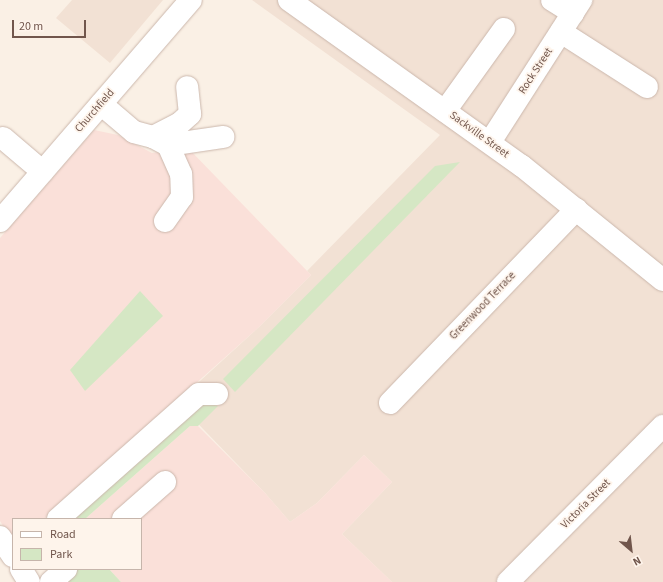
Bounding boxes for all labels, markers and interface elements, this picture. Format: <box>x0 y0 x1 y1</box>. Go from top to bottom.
scale bar <box>14 12 88 38</box>
text: 20 m <box>19 18 43 35</box>
street label: Rock Street <box>516 45 556 97</box>
street label: Churchfield <box>73 87 117 135</box>
street label: Sackville Street <box>447 109 511 161</box>
street label: Greenwood Terrace <box>447 269 519 343</box>
street label: Victoria Street <box>558 476 614 532</box>
legend <box>12 518 142 570</box>
text: Road <box>50 526 76 543</box>
north arrow <box>611 530 651 570</box>
text: Park <box>50 546 72 563</box>
text: N <box>630 553 644 569</box>

